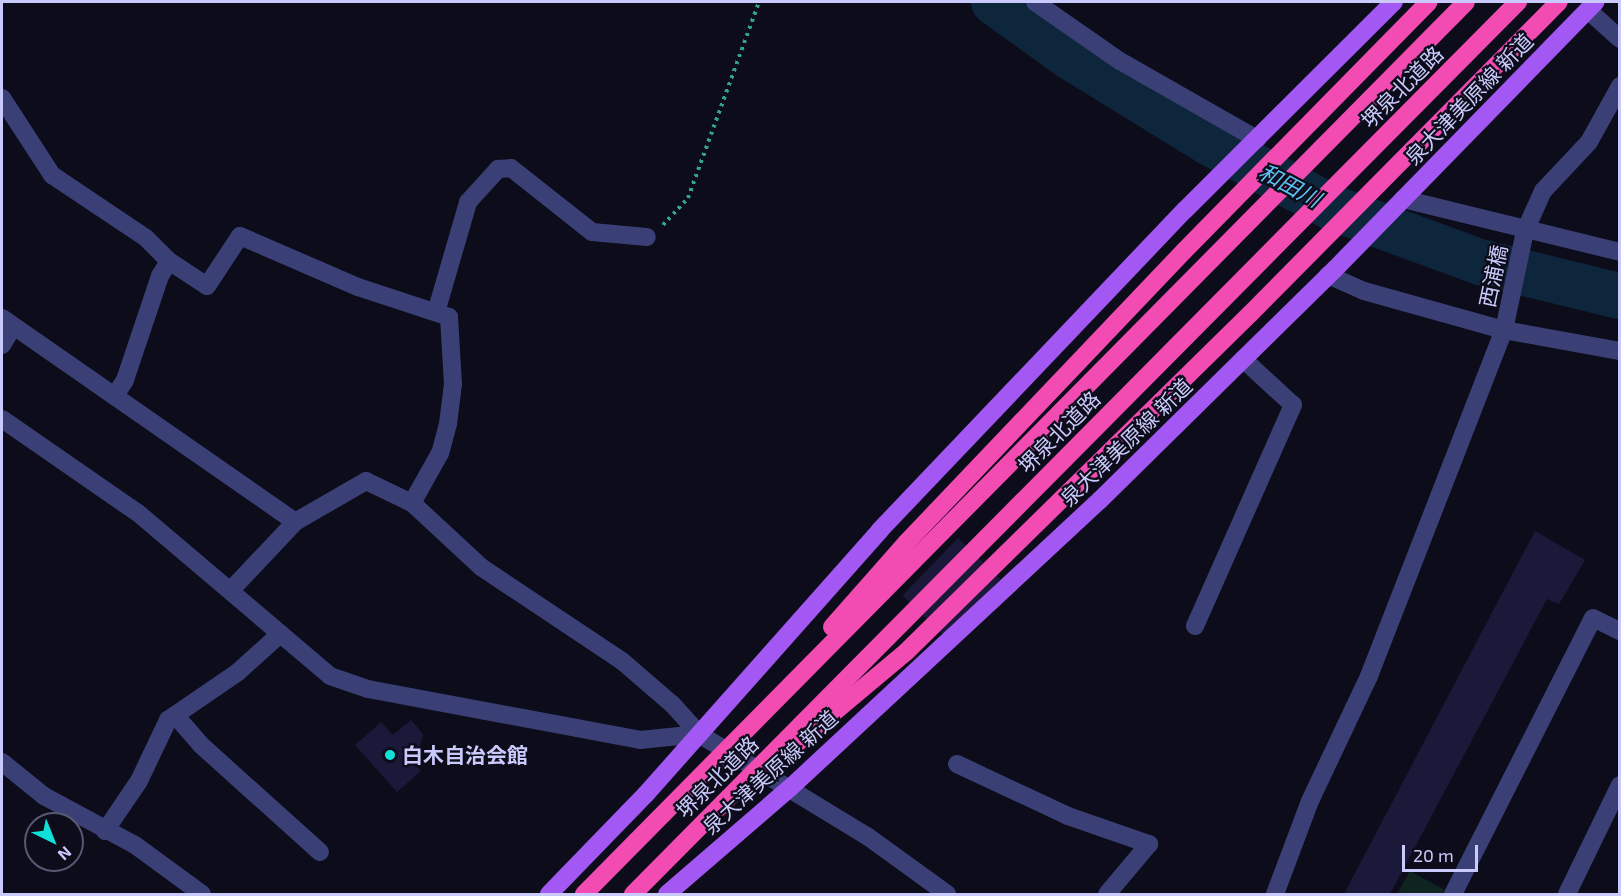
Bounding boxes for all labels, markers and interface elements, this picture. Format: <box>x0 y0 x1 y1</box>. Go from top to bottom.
street label: 泉大津美原線 新道 <box>1400 28 1538 170</box>
street label: 堺泉北道路 <box>1356 41 1448 133</box>
water label: 和田川 <box>1255 158 1325 212</box>
street label: 西浦橋 <box>1474 243 1512 309</box>
street label: 泉大津美原線 新道 <box>1055 373 1197 511</box>
street label: 堺泉北道路 <box>1013 386 1105 478</box>
street label: 泉大津美原線 新道 <box>697 705 843 839</box>
street label: 堺泉北道路 <box>671 731 763 823</box>
place label: 白木自治会館 <box>402 742 528 768</box>
marker: 白木自治会館 <box>383 748 397 762</box>
north arrow <box>24 812 84 872</box>
scale bar <box>1405 833 1482 871</box>
text: N <box>55 843 76 865</box>
text: 20 m <box>1413 844 1454 866</box>

